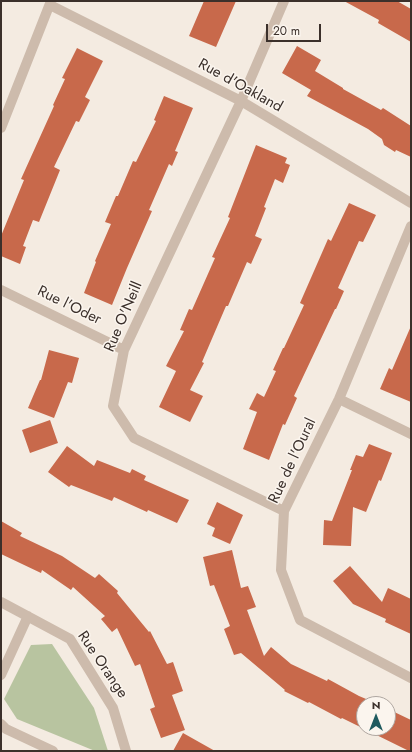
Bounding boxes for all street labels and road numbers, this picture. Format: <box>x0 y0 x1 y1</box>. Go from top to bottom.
street label: Rue d'Oakland <box>195 55 285 117</box>
street label: Rue O'Neill <box>101 279 147 355</box>
street label: Rue l'Oder <box>34 283 104 329</box>
street label: Rue de l'Oural <box>265 415 321 507</box>
street label: Rue Orange <box>73 628 131 702</box>

